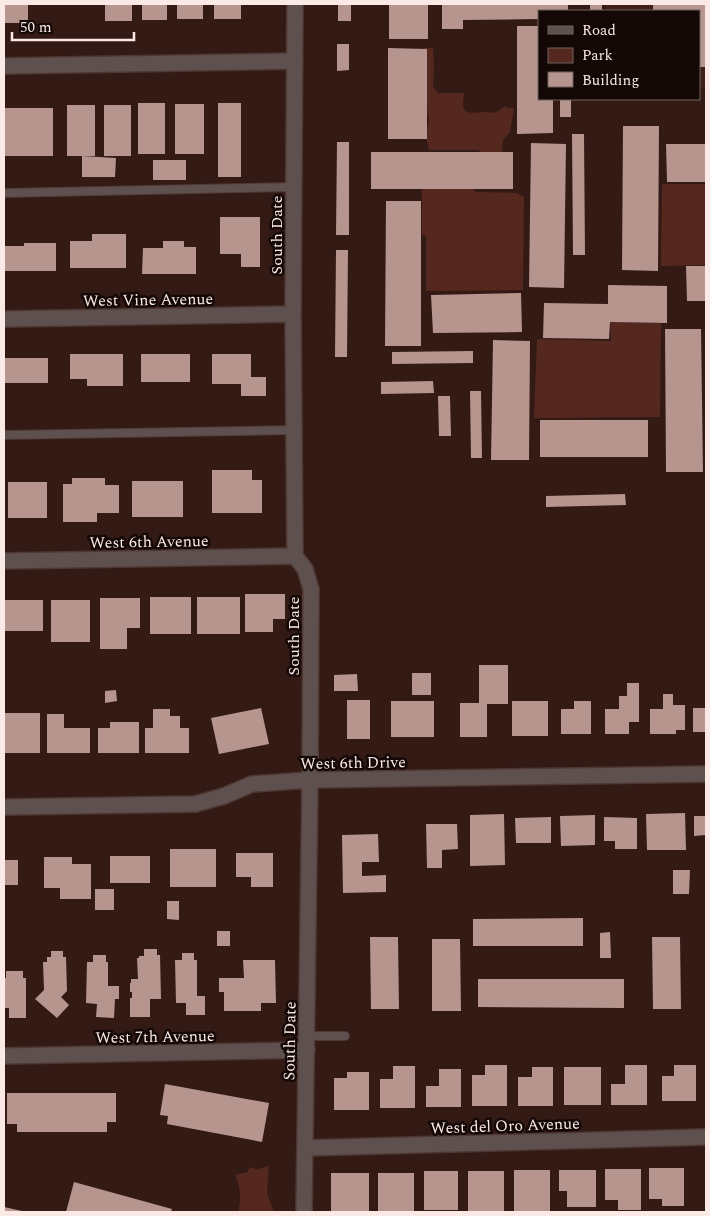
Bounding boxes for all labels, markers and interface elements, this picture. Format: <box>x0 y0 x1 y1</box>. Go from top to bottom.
scale bar <box>12 10 135 42</box>
legend <box>538 10 700 100</box>
text: 50 m <box>20 16 52 39</box>
text: Road <box>582 19 616 42</box>
text: Park <box>582 44 613 67</box>
text: Building <box>582 69 639 92</box>
street label: South Date <box>265 195 289 275</box>
street label: West Vine Avenue <box>83 287 213 313</box>
street label: West 6th Avenue <box>89 529 209 555</box>
street label: South Date <box>282 596 306 676</box>
street label: West 6th Drive <box>300 750 406 776</box>
street label: South Date <box>277 1001 303 1081</box>
street label: West 7th Avenue <box>95 1024 215 1050</box>
street label: West del Oro Avenue <box>430 1111 580 1141</box>

